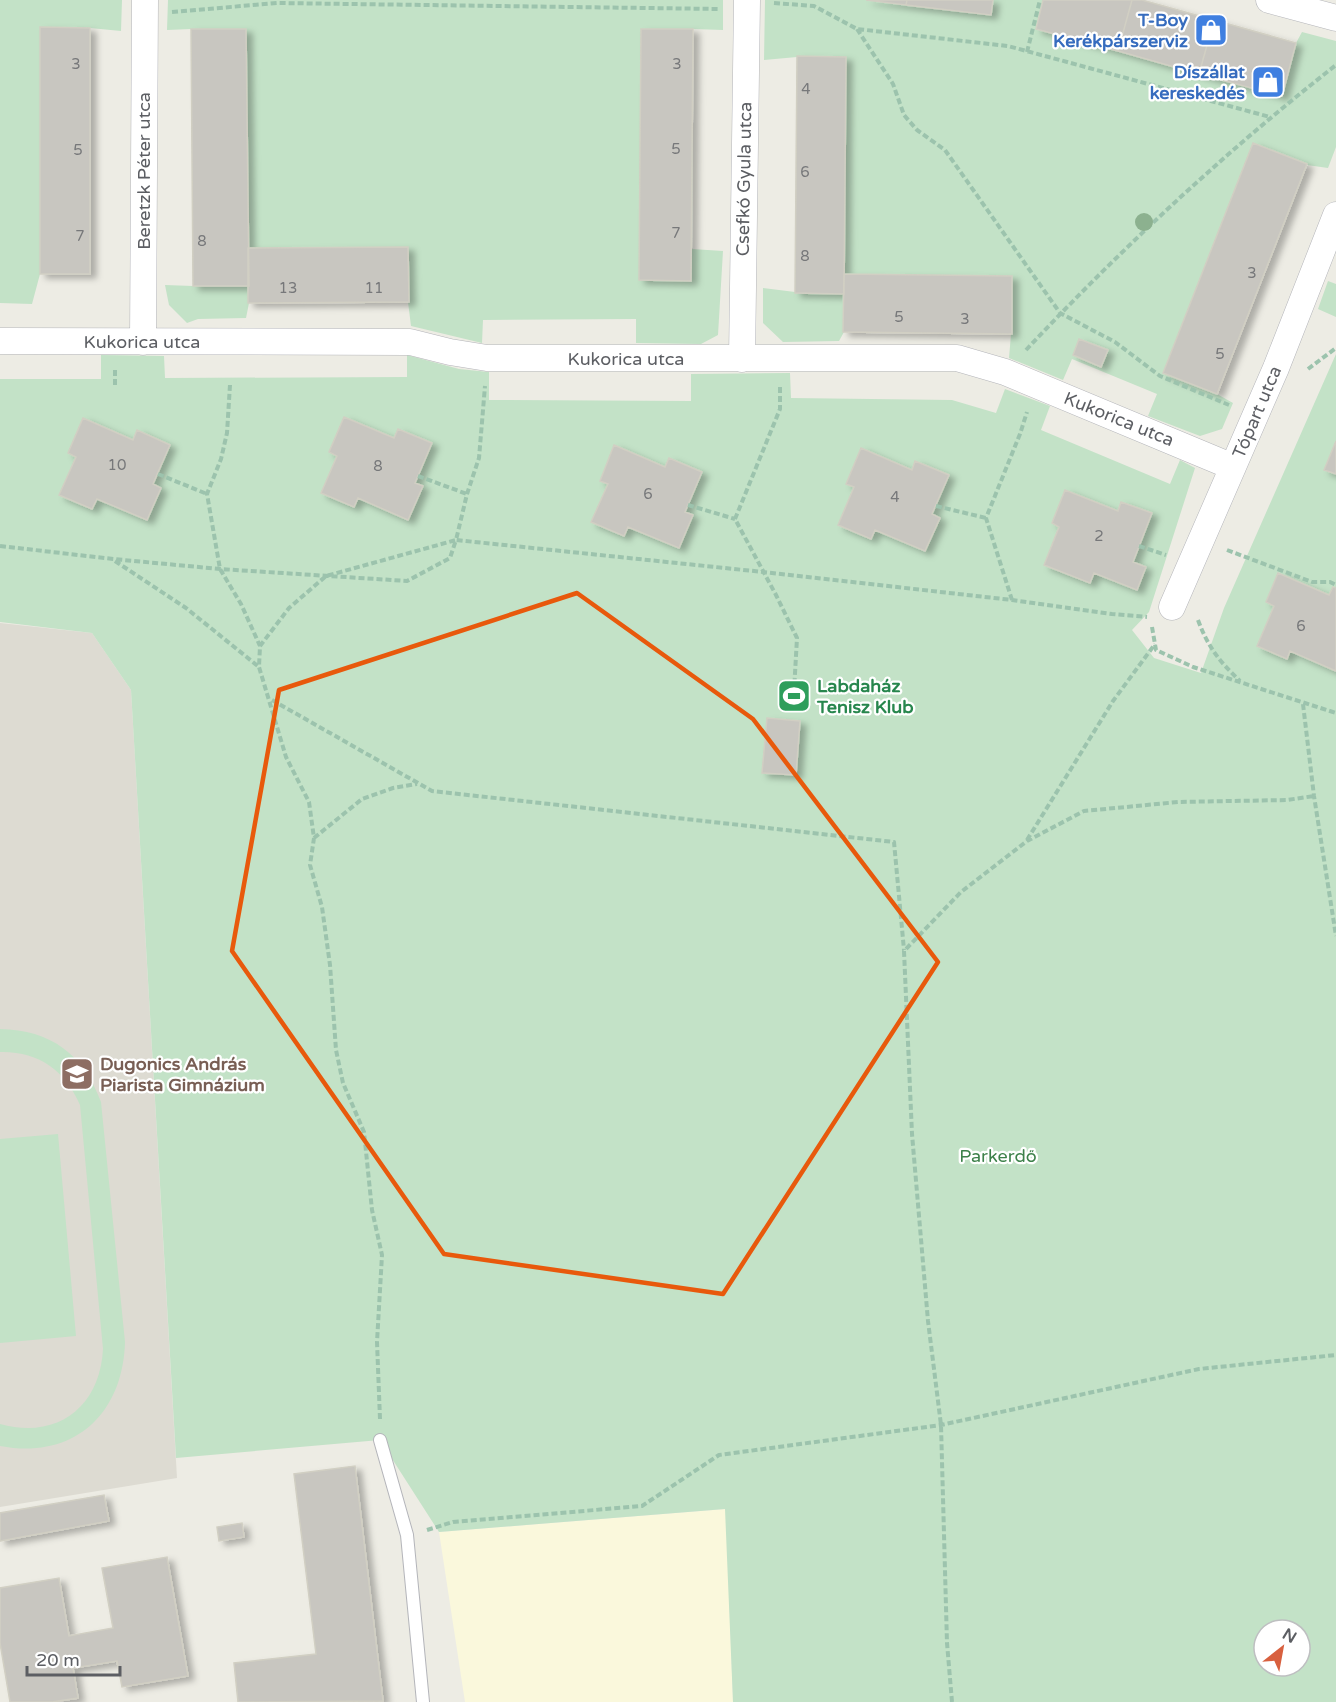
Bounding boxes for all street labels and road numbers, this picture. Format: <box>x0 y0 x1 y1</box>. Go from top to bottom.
street label: Beretzk Péter utca <box>133 92 155 250</box>
street label: Csefkó Gyula utca <box>732 102 756 256</box>
street label: Kukorica utca <box>84 331 200 353</box>
street label: Kukorica utca <box>568 348 684 370</box>
street label: Tópart utca <box>1228 363 1286 461</box>
street label: Kukorica utca <box>1061 387 1177 451</box>

